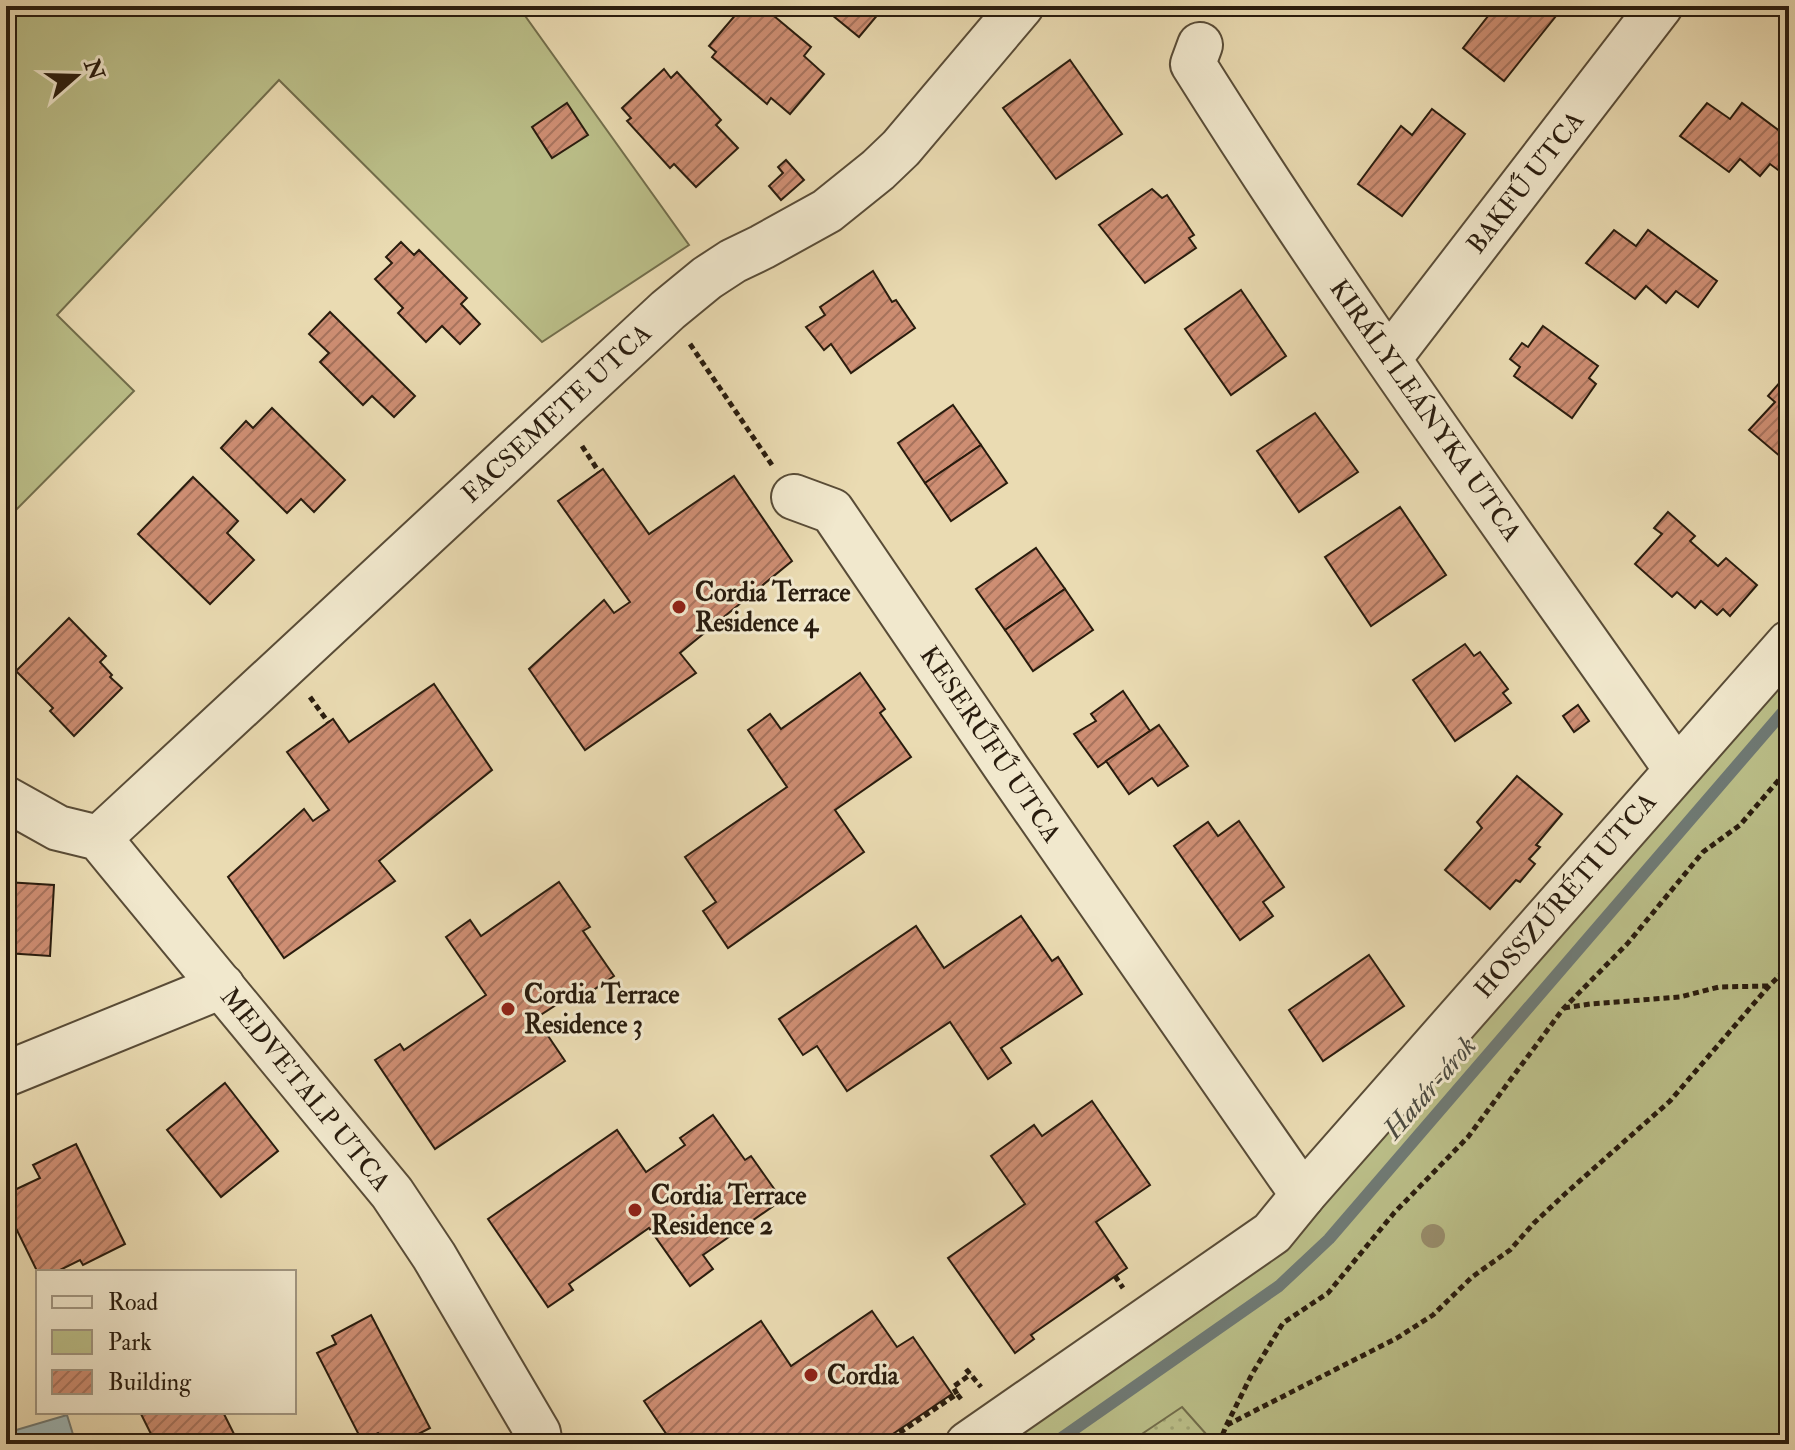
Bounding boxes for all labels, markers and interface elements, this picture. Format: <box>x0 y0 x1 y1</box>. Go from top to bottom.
north arrow <box>36 36 116 116</box>
text: N <box>77 55 110 84</box>
street label: BAKFŰ UTCA <box>1459 103 1592 260</box>
street label: KIRÁLYLEÁNYKA UTCA <box>1322 272 1530 548</box>
street label: FACSEMETE UTCA <box>455 317 659 510</box>
place label: Cordia Terrace Residence 4 <box>695 577 850 639</box>
marker: Cordia Terrace Residence 4 <box>670 598 688 616</box>
street label: KESERŰFŰ UTCA <box>913 639 1070 849</box>
street label: HOSSZÚRÉTI UTCA <box>1466 785 1664 1005</box>
place label: Cordia Terrace Residence 3 <box>524 979 679 1041</box>
street label: MEDVETALP UTCA <box>213 981 397 1198</box>
marker: Cordia Terrace Residence 3 <box>499 1000 517 1018</box>
water label: Határ-árok <box>1375 1029 1484 1148</box>
place label: Cordia Terrace Residence 2 <box>651 1180 806 1242</box>
marker: Cordia Terrace Residence 2 <box>626 1201 644 1219</box>
legend <box>36 1270 296 1414</box>
text: Road <box>108 1287 158 1318</box>
text: Park <box>108 1327 152 1358</box>
place label: Cordia <box>827 1360 900 1392</box>
marker: Cordia <box>802 1366 820 1384</box>
text: Building <box>108 1367 192 1398</box>

